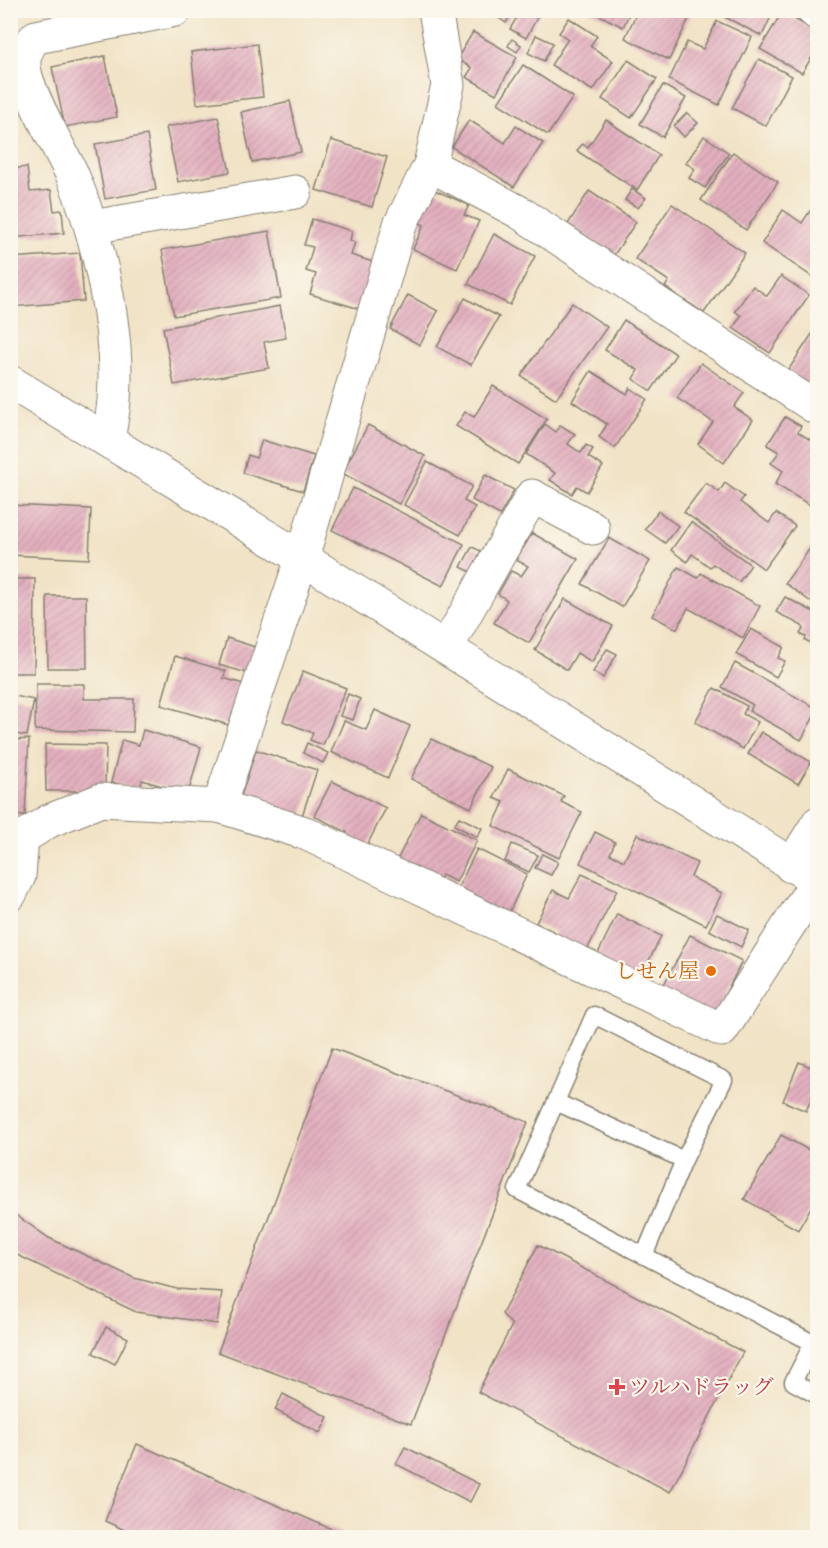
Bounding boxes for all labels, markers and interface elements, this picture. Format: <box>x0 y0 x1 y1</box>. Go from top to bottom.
place label: しせん屋 <box>615 958 699 985</box>
marker: しせん屋 <box>704 964 718 978</box>
place label: ツルハドラッグ <box>629 1374 774 1401</box>
marker: ツルハドラッグ <box>610 1380 624 1394</box>

